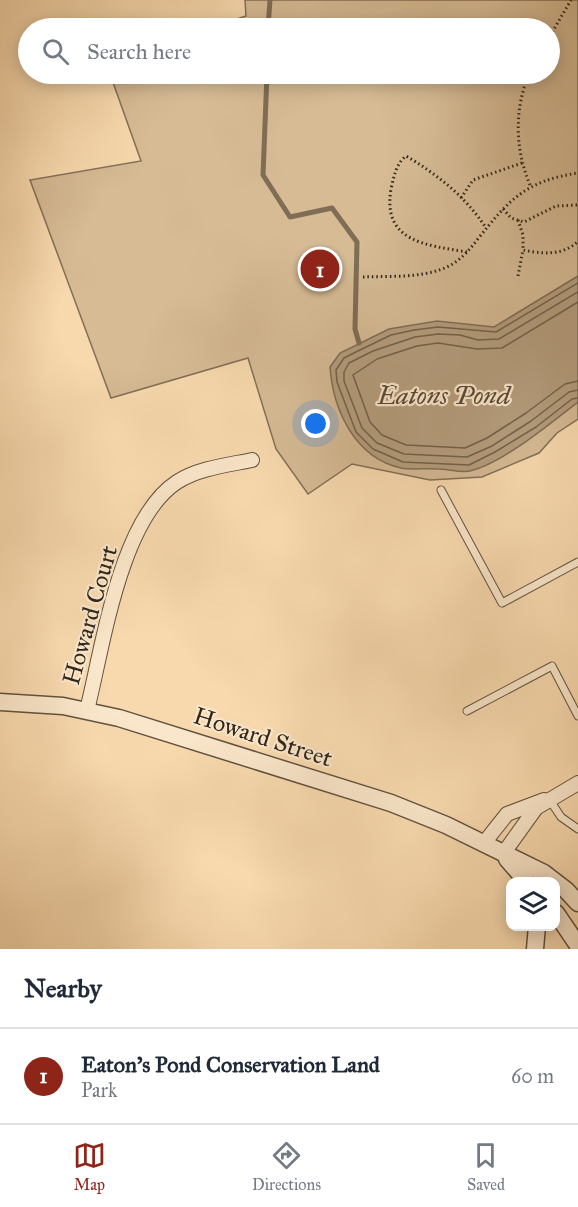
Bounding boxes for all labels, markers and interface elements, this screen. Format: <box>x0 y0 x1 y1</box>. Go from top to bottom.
search box <box>18 18 560 84</box>
icon: search <box>39 35 72 68</box>
text: Search here <box>87 38 191 65</box>
pin: 1 <box>300 246 340 292</box>
water label: Eatons Pond <box>377 379 512 411</box>
your location <box>301 409 330 438</box>
street label: Howard Court <box>56 541 124 688</box>
street label: Howard Street <box>190 700 337 774</box>
map controls <box>506 877 560 931</box>
button: layers <box>506 877 560 931</box>
text: Nearby <box>24 972 102 1004</box>
text: Eaton's Pond Conservation Land <box>81 1051 380 1078</box>
text: 1 <box>40 1064 47 1088</box>
text: 60 m <box>511 1064 554 1088</box>
text: Park <box>81 1078 117 1102</box>
tab: Map <box>73 1139 106 1194</box>
tab: Directions <box>252 1139 321 1194</box>
tab: Saved <box>467 1139 505 1194</box>

